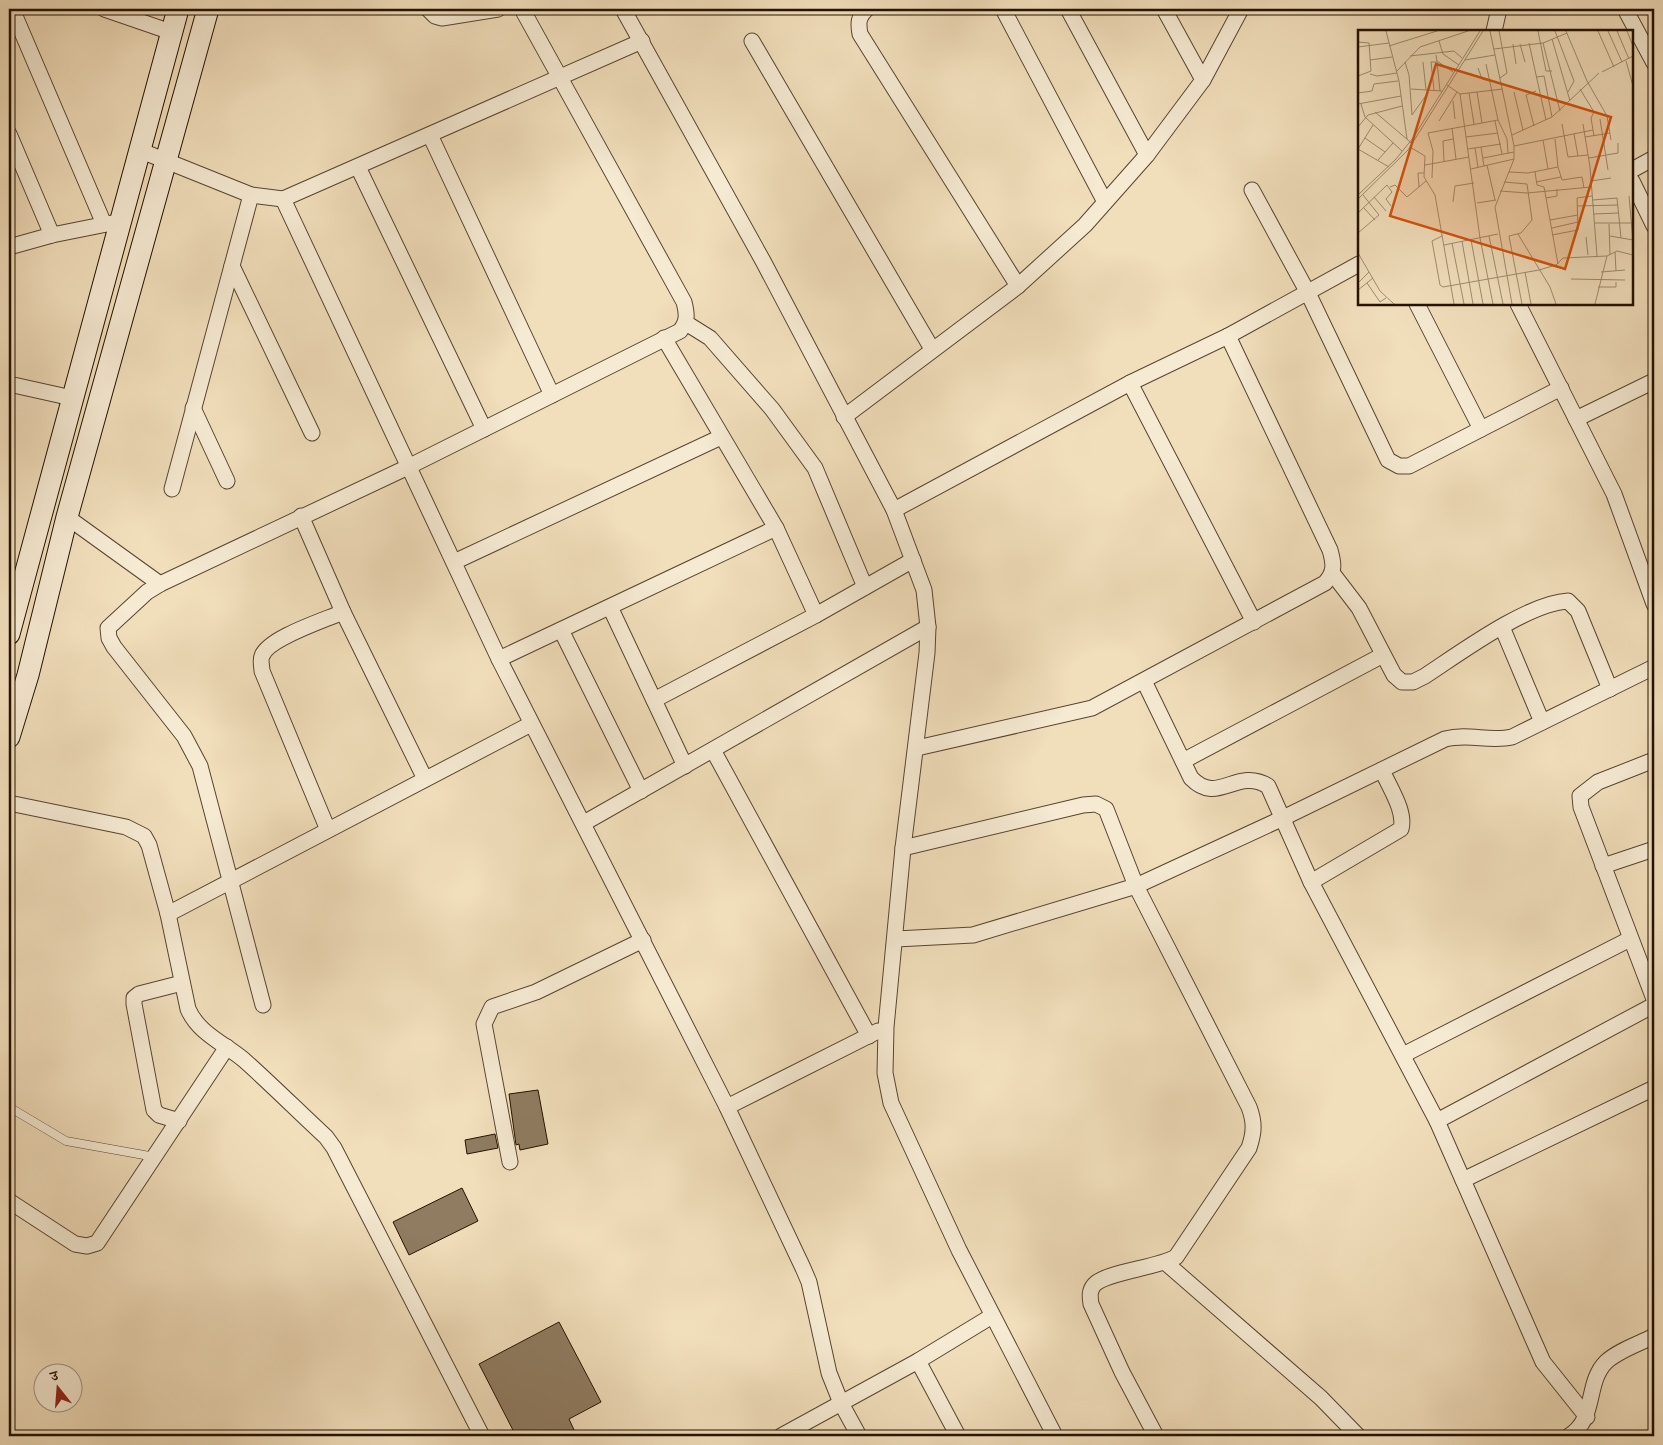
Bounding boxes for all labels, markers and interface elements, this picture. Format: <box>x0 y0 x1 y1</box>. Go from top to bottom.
inset map <box>1358 30 1633 305</box>
north arrow <box>32 1362 82 1412</box>
text: उ <box>47 1367 61 1386</box>

